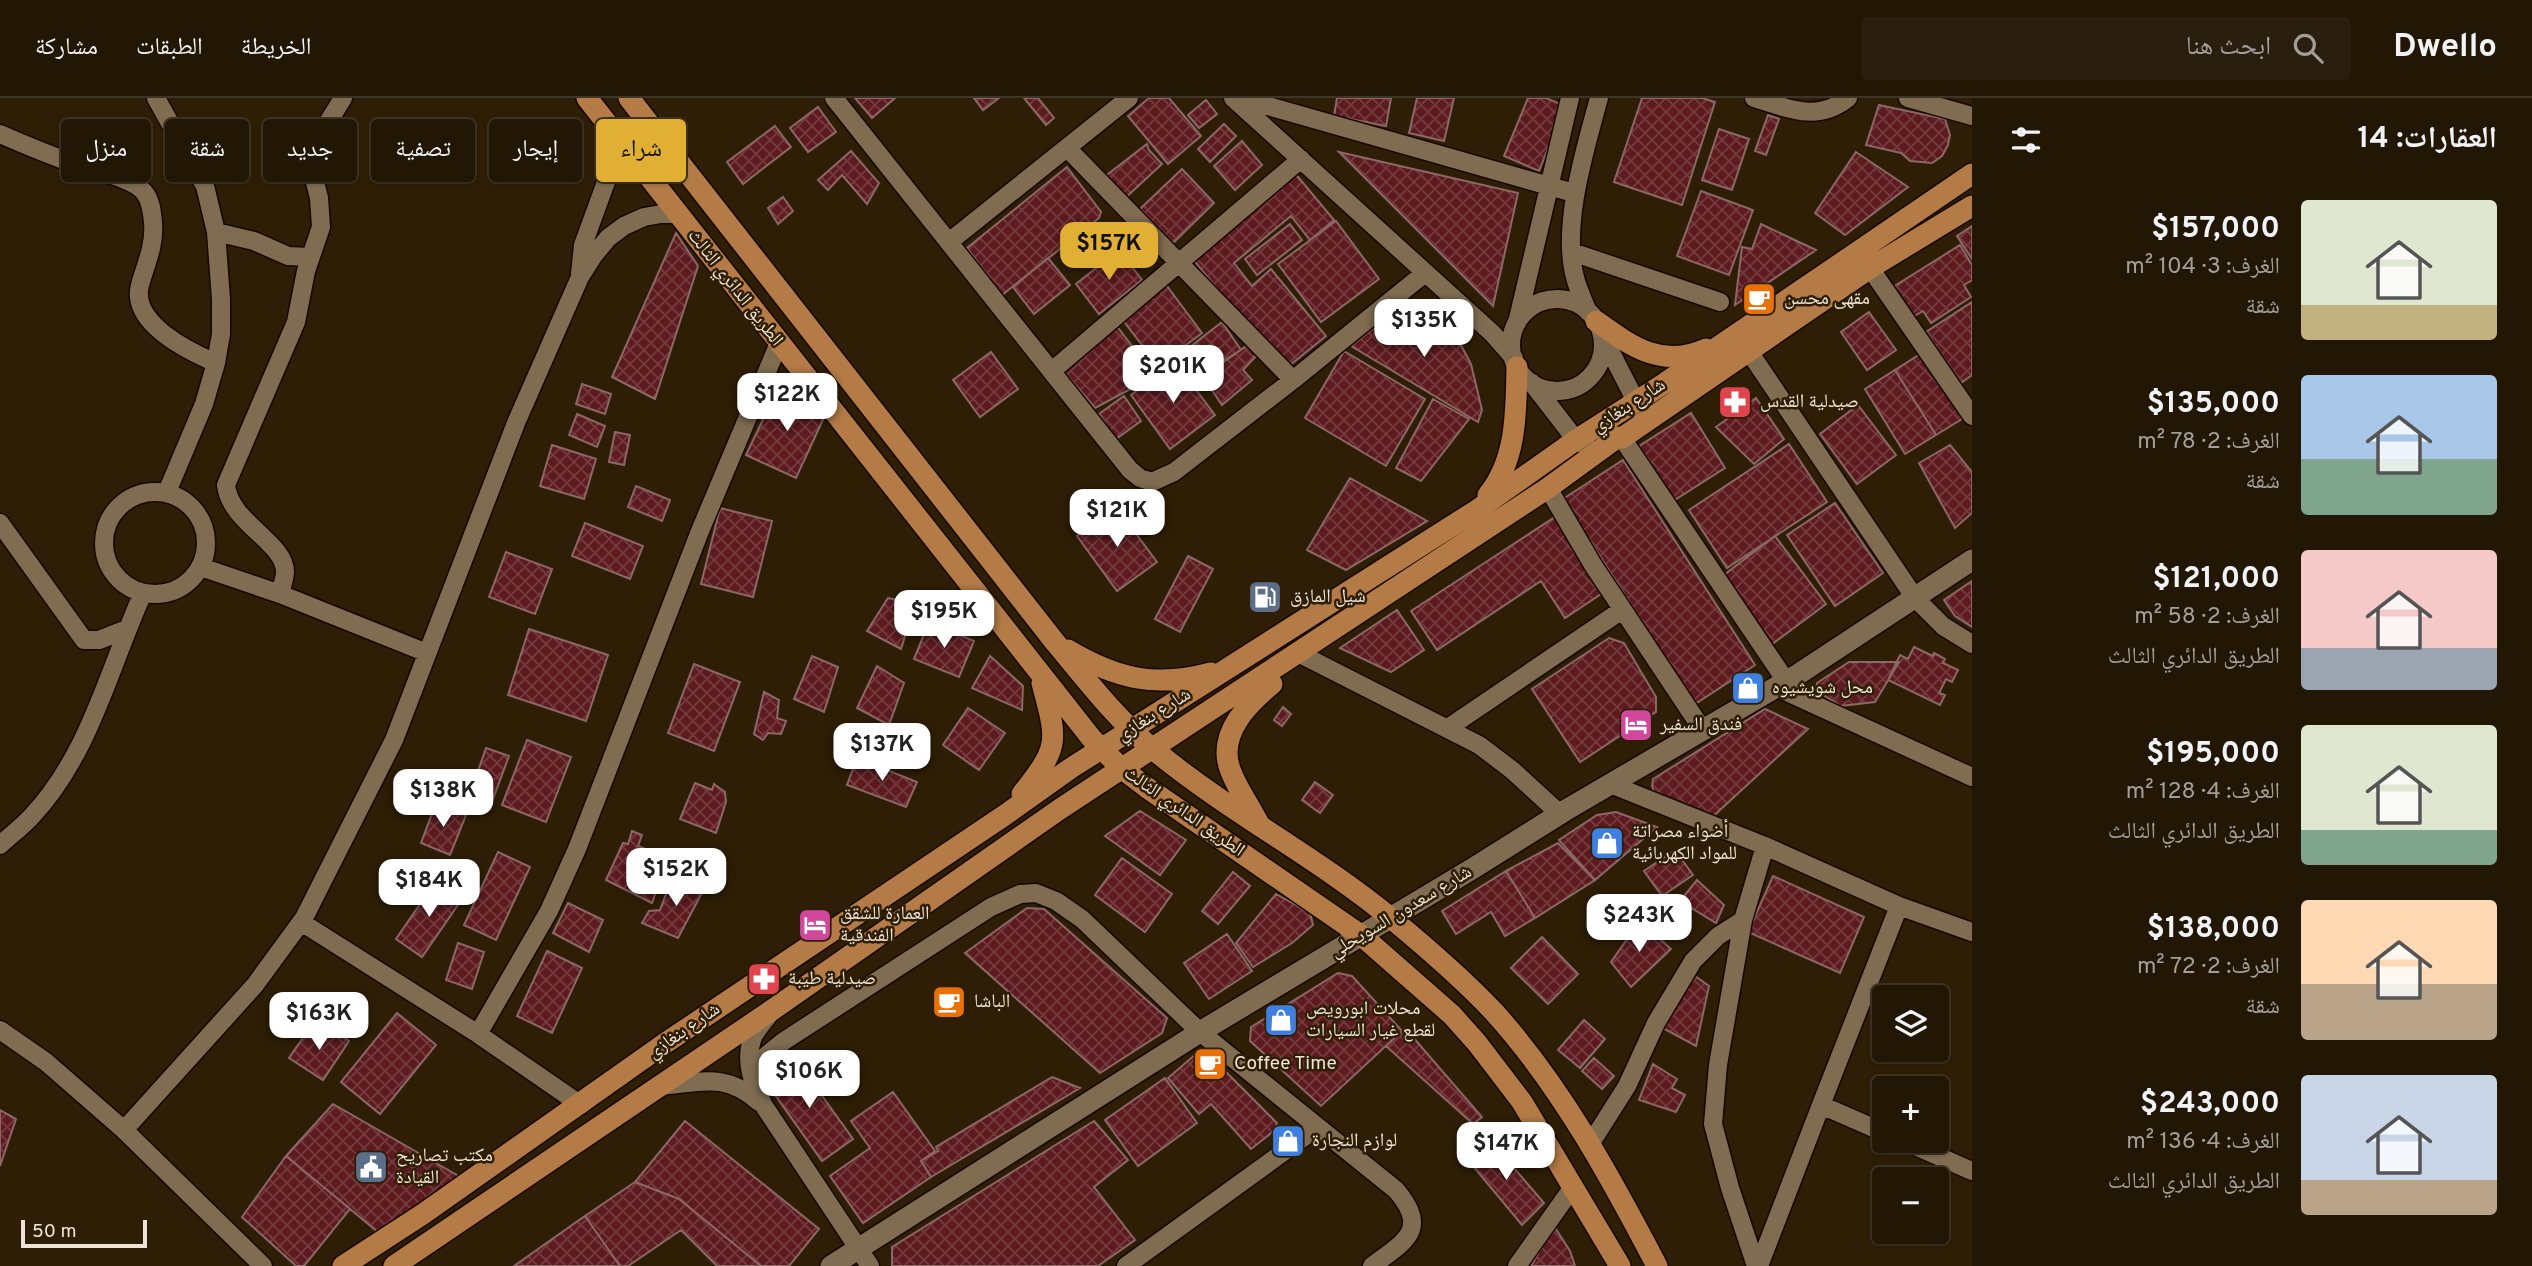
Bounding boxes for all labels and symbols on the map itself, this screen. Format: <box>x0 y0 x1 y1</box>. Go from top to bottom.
pin: $157K <box>1060 222 1158 282</box>
street label: الطريق الدائري الثالث <box>680 225 788 353</box>
cafe icon: مقهى محسن <box>1740 280 1778 318</box>
place label: مقهى محسن <box>1784 287 1870 311</box>
pin: $135K <box>1375 300 1473 359</box>
pin: $201K <box>1124 345 1222 405</box>
street label: شارع بنغازي <box>1588 373 1671 440</box>
pin: $122K <box>738 374 836 433</box>
pharmacy icon: صيدلية القدس <box>1716 383 1754 421</box>
place label: صيدلية القدس <box>1760 390 1859 414</box>
pin: $121K <box>1068 490 1166 549</box>
fuel station icon: شيل المازق <box>1246 578 1284 616</box>
place label: شيل المازق <box>1290 585 1366 609</box>
pin: $195K <box>895 590 993 650</box>
shop icon: محل شويشيوه <box>1729 669 1767 707</box>
place label: محل شويشيوه <box>1772 676 1873 700</box>
street label: شارع بنغازي <box>1112 683 1197 749</box>
hotel icon: فندق السفير <box>1617 706 1655 744</box>
place label: فندق السفير <box>1659 713 1742 737</box>
pin: $137K <box>833 724 931 783</box>
street label: الطريق الدائري الثالث <box>1118 761 1249 864</box>
pin: $138K <box>394 770 492 829</box>
place label: أضواء مصراتة للمواد الكهربائية <box>1632 819 1737 866</box>
shop icon: أضواء مصراتة للمواد الكهربائية <box>1588 824 1626 862</box>
pin: $152K <box>627 848 725 908</box>
pin: $184K <box>380 860 478 919</box>
street label: شارع سعدون السويحلي <box>1326 860 1477 965</box>
pin: $243K <box>1590 894 1688 954</box>
place label: العمارة للشقق الفندقية <box>840 902 929 948</box>
hotel icon: العمارة للشقق الفندقية <box>796 906 834 944</box>
pharmacy icon: صيدلية طيبة <box>745 960 783 998</box>
place label: صيدلية طيبة <box>788 967 876 991</box>
cafe icon: الباشا <box>930 983 968 1021</box>
place label: الباشا <box>974 990 1010 1014</box>
pin: $163K <box>270 992 368 1052</box>
street label: شارع بنغازي <box>643 997 726 1066</box>
place label: محلات ابورويص لقطع غيار السيارات <box>1306 997 1435 1043</box>
shop icon: محلات ابورويص لقطع غيار السيارات <box>1262 1001 1300 1039</box>
cafe icon: Coffee Time <box>1191 1045 1229 1083</box>
pin: $106K <box>760 1051 858 1110</box>
place label: Coffee Time <box>1234 1052 1337 1076</box>
shop icon: لوازم النجارة <box>1269 1122 1307 1160</box>
pin: $147K <box>1457 1122 1555 1182</box>
place label: لوازم النجارة <box>1312 1129 1397 1153</box>
place label: مكتب تصاريح القيادة <box>396 1144 493 1190</box>
public building icon: مكتب تصاريح القيادة <box>352 1148 390 1186</box>
scale bar <box>21 1217 147 1249</box>

